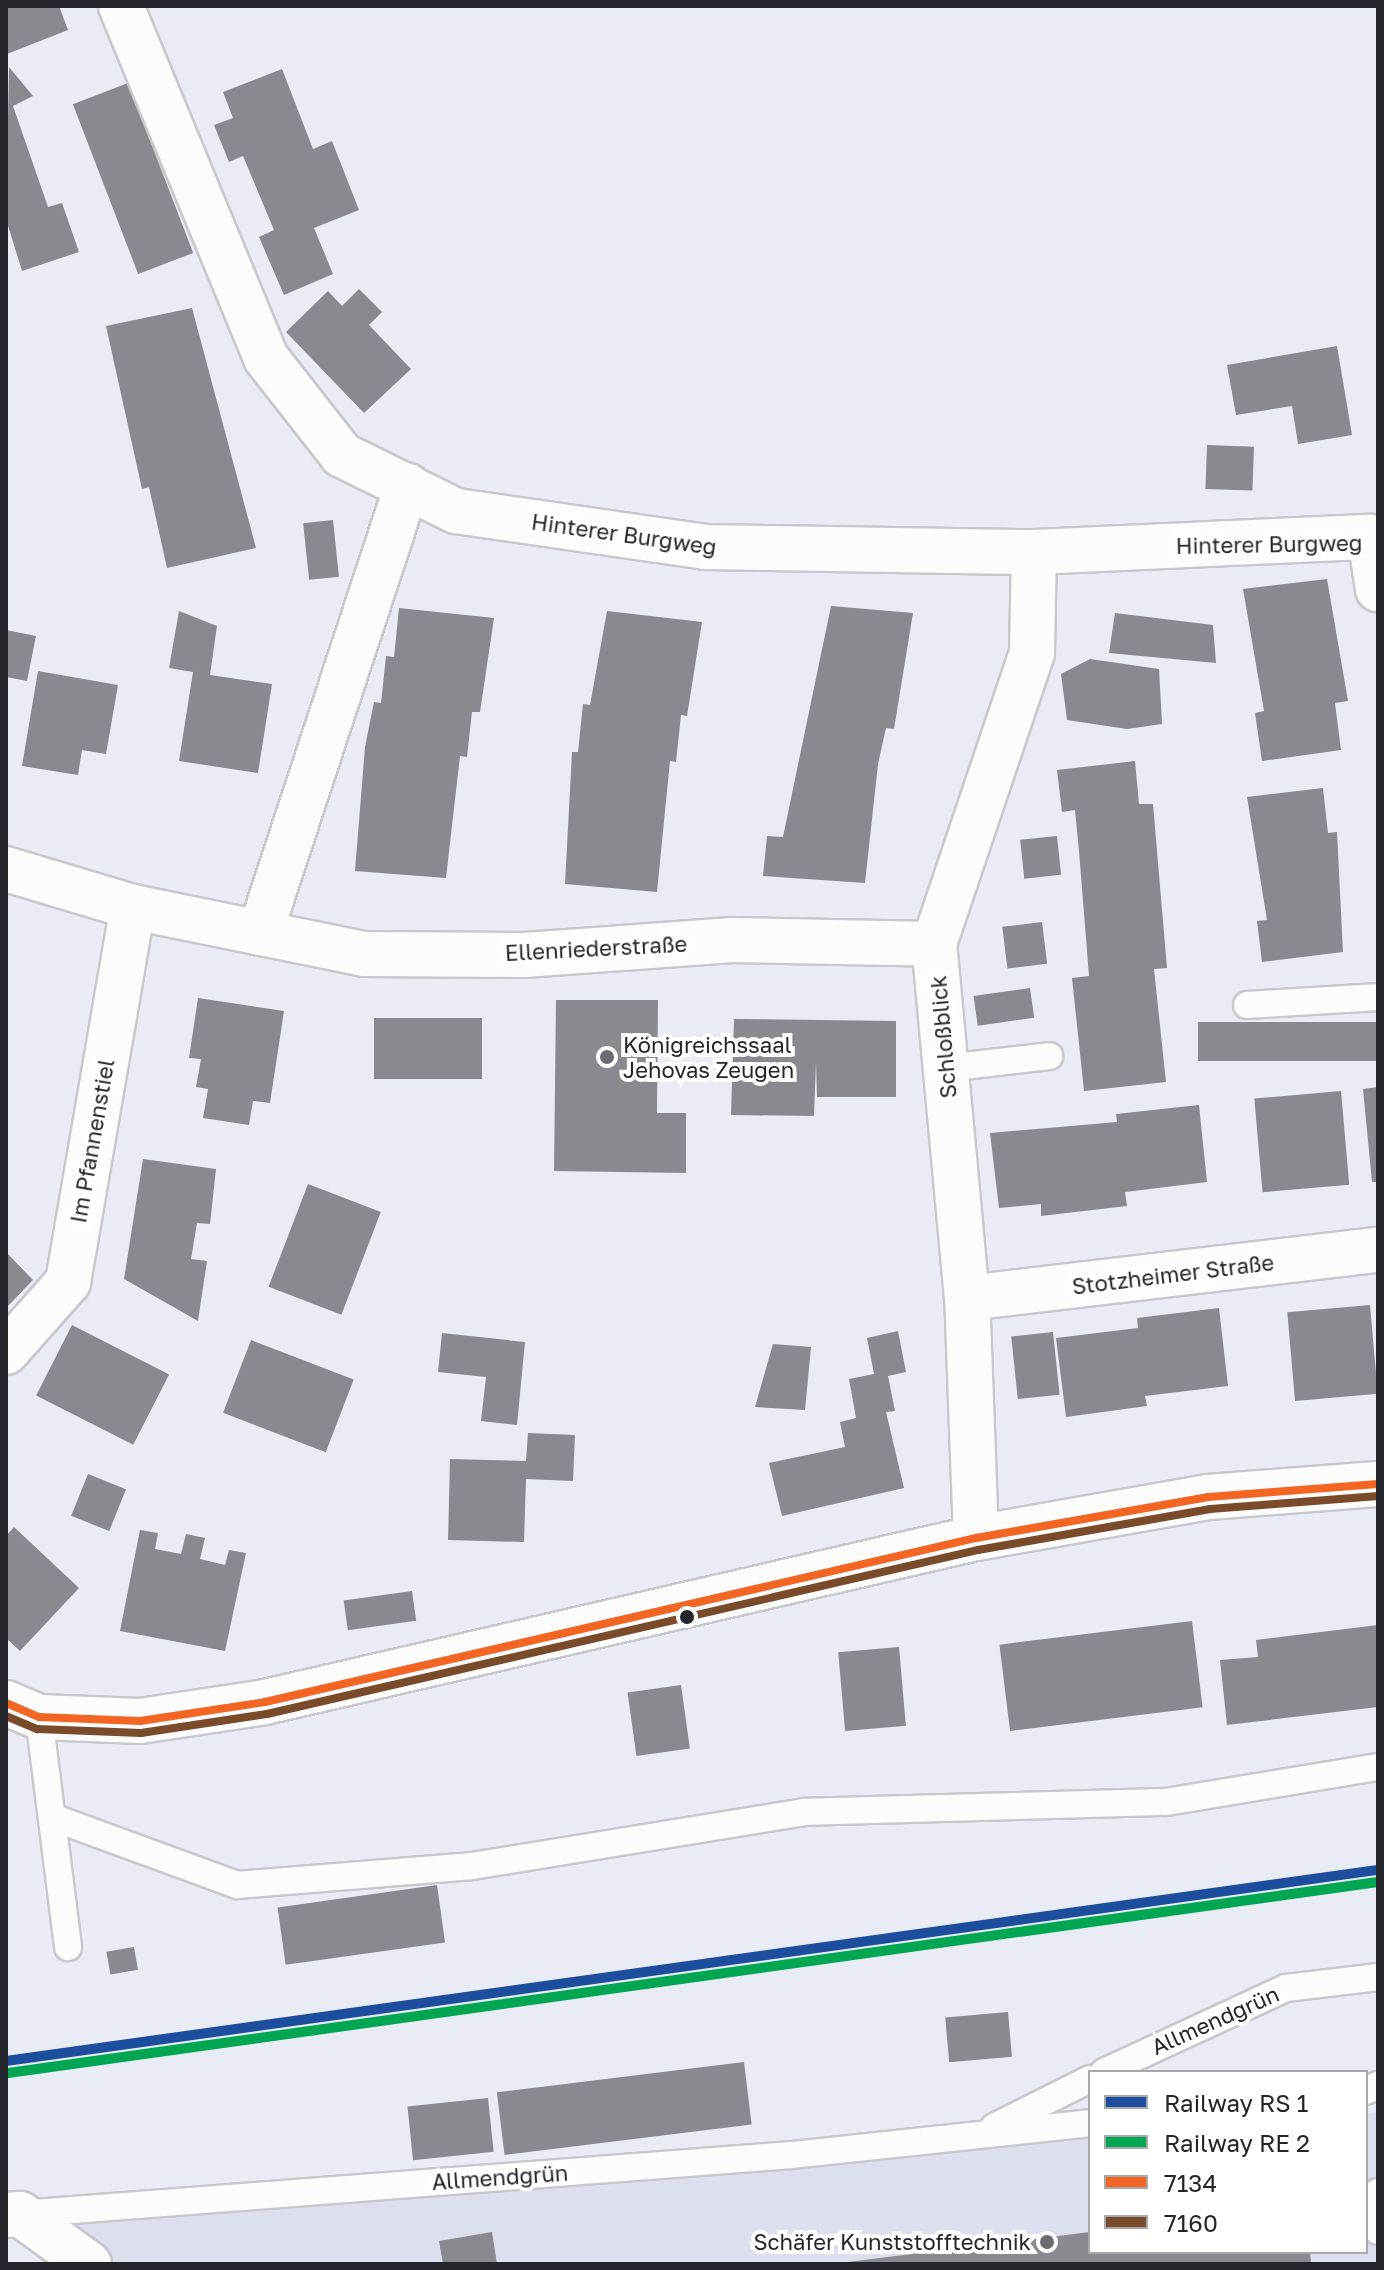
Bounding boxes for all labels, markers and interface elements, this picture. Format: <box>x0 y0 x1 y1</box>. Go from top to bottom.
street label: Hinterer Burgweg <box>530 508 718 560</box>
street label: Hinterer Burgweg <box>1176 529 1362 559</box>
street label: Ellenriederstraße <box>504 930 688 966</box>
street label: Schloßblick <box>924 974 962 1100</box>
place label: Königreichssaal Jehovas Zeugen <box>623 1031 794 1082</box>
marker: Königreichssaal Jehovas Zeugen <box>598 1048 616 1066</box>
street label: Im Pfannenstiel <box>65 1057 119 1225</box>
street label: Stotzheimer Straße <box>1070 1249 1276 1299</box>
unlabelled marker <box>679 1609 695 1625</box>
street label: Allmendgrün <box>1147 1980 1283 2060</box>
legend <box>1088 2070 1368 2254</box>
text: Railway RS 1 <box>1164 2088 1308 2117</box>
text: Railway RE 2 <box>1164 2128 1310 2157</box>
street label: Allmendgrün <box>431 2159 569 2195</box>
text: 7134 <box>1164 2168 1217 2197</box>
text: 7160 <box>1164 2208 1218 2237</box>
place label: Schäfer Kunststofftechnik <box>753 2229 1031 2255</box>
marker: Schäfer Kunststofftechnik <box>1038 2233 1056 2251</box>

